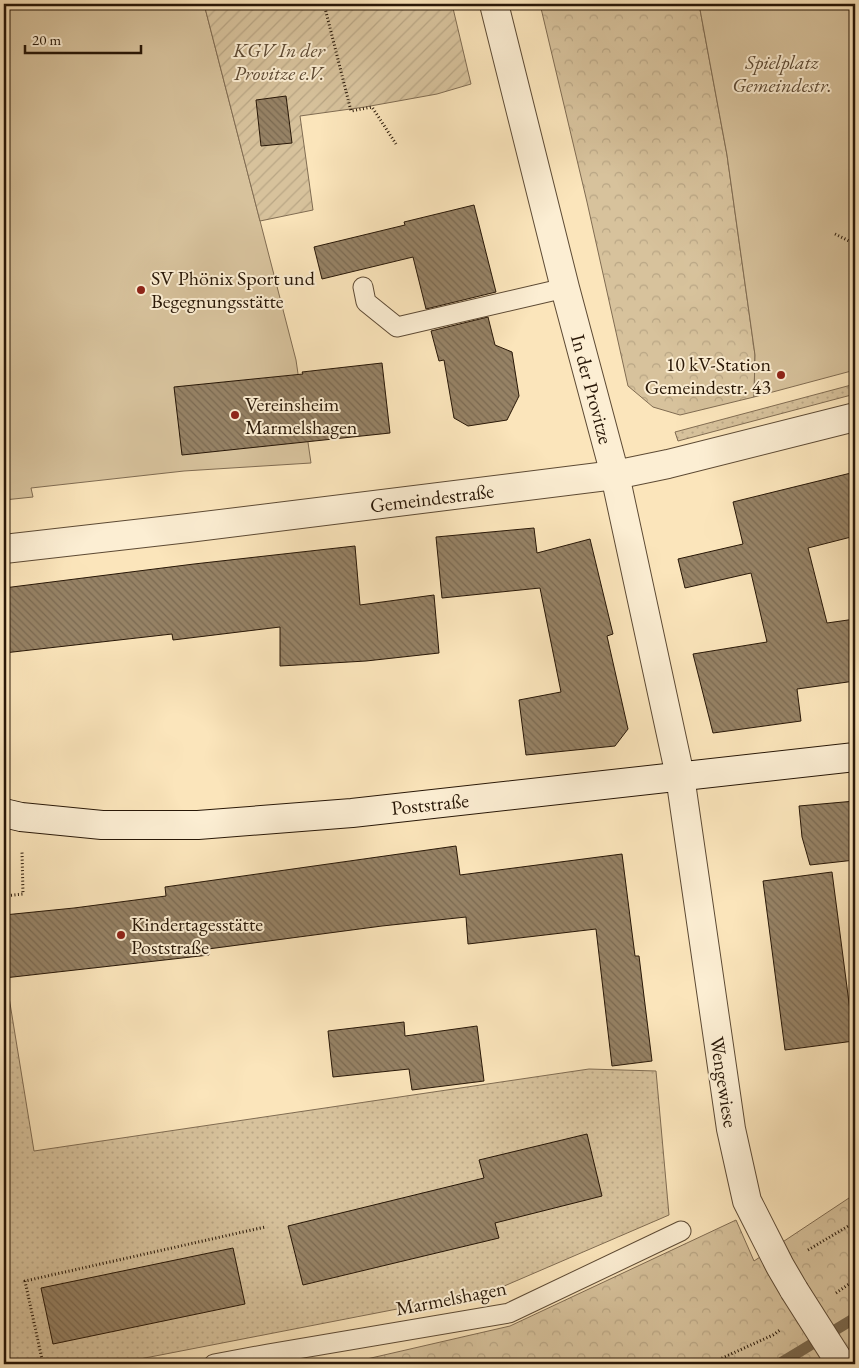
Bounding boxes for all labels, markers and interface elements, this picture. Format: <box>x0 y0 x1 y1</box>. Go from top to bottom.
scale bar <box>25 22 141 54</box>
text: 20 m <box>32 30 61 49</box>
park label: KGV In der Provitze e.V. <box>232 37 326 86</box>
park label: Spielplatz Gemeindestr. <box>732 49 832 98</box>
place label: SV Phönix Sport und Begegnungsstätte <box>151 265 316 314</box>
marker: SV Phönix Sport und Begegnungsstätte <box>135 284 147 296</box>
street label: In der Provitze <box>565 331 619 447</box>
place label: 10 kV-Station Gemeindestr. 43 <box>645 351 771 400</box>
marker: 10 kV-Station Gemeindestr. 43 <box>775 369 787 381</box>
place label: Vereinsheim Marmelshagen <box>245 391 358 440</box>
marker: Vereinsheim Marmelshagen <box>229 409 241 421</box>
street label: Gemeindestraße <box>369 477 496 518</box>
street label: Poststraße <box>390 787 470 821</box>
place label: Kindertagesstätte Poststraße <box>131 911 263 960</box>
marker: Kindertagesstätte Poststraße <box>115 929 127 941</box>
street label: Wengewiese <box>704 1035 744 1130</box>
street label: Marmelshagen <box>393 1274 509 1321</box>

